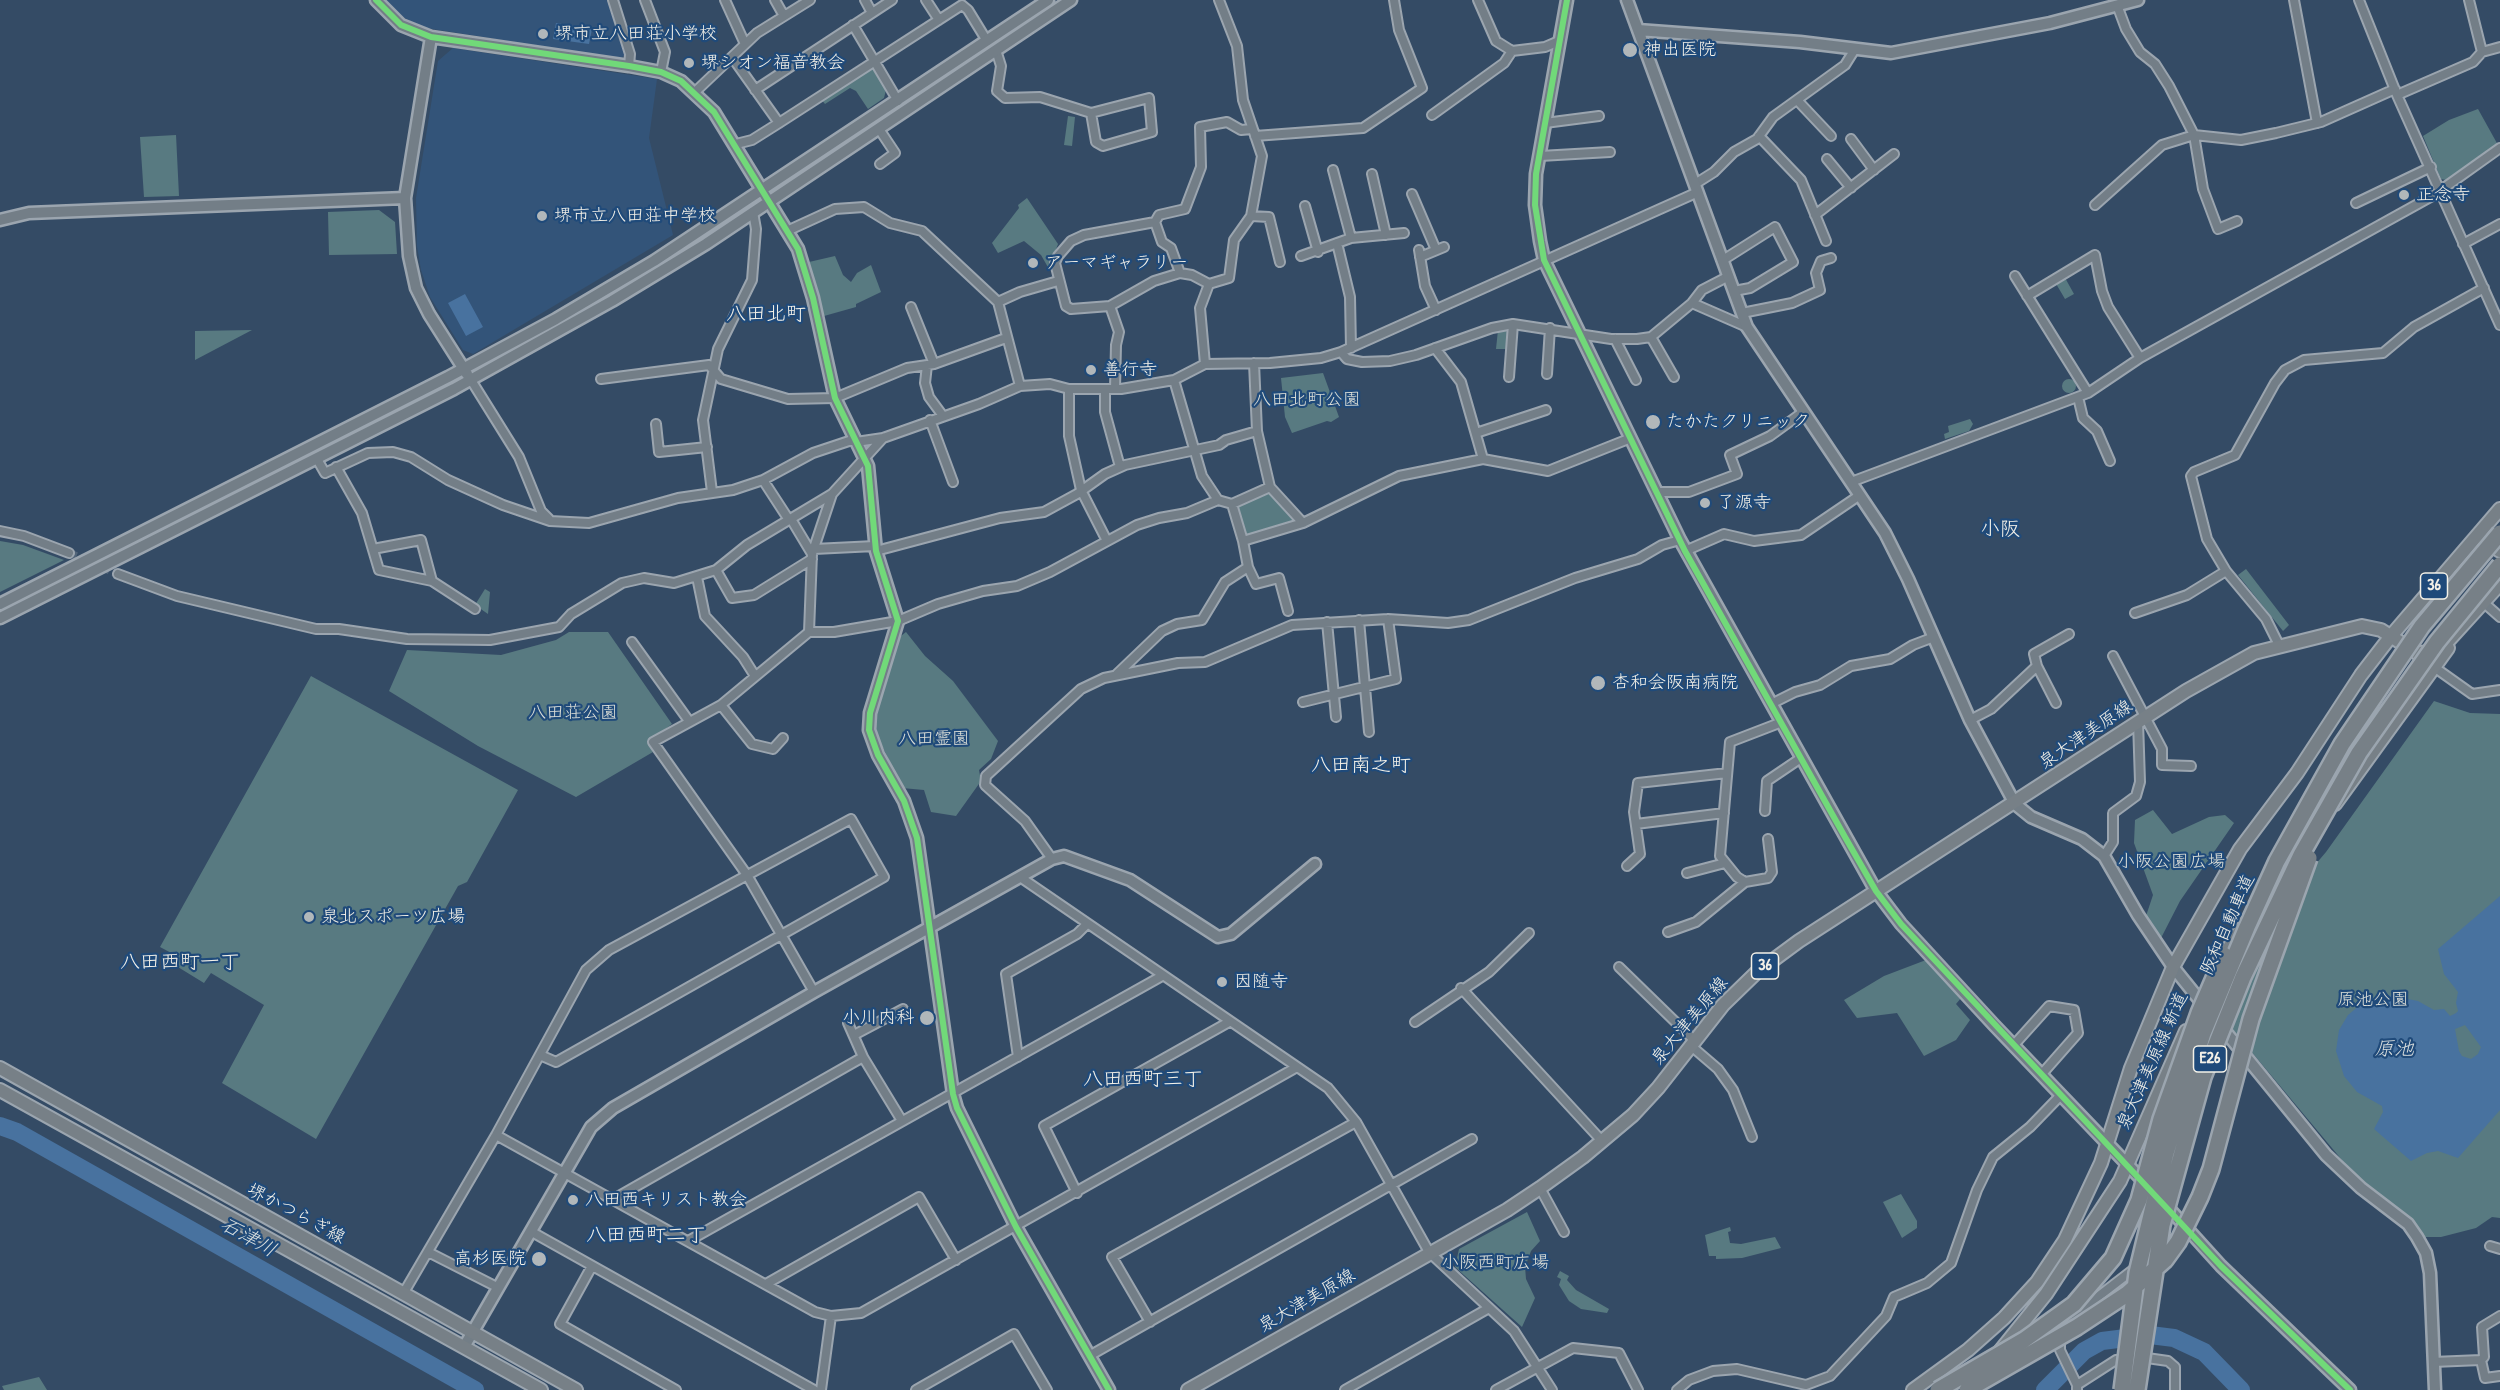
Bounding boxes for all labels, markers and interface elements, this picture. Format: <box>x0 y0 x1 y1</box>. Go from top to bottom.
place label: 堺市立八田荘小学校 <box>555 23 717 45</box>
marker: 堺市立八田荘小学校 <box>536 27 550 41</box>
place label: 神出医院 <box>1644 39 1716 61</box>
marker: 神出医院 <box>1621 41 1639 59</box>
place label: 堺シオン福音教会 <box>701 52 845 74</box>
marker: 堺シオン福音教会 <box>682 56 696 70</box>
place label: 正念寺 <box>2416 184 2470 206</box>
marker: 正念寺 <box>2397 188 2411 202</box>
place label: 堺市立八田荘中学校 <box>554 205 716 227</box>
marker: 堺市立八田荘中学校 <box>535 209 549 223</box>
place label: アーマギャラリー <box>1045 252 1188 274</box>
marker: アーマギャラリー <box>1026 256 1040 270</box>
district label: 八田北町 <box>726 303 806 327</box>
place label: 善行寺 <box>1103 359 1157 381</box>
marker: 善行寺 <box>1084 363 1098 377</box>
park label: 八田北町公園 <box>1253 389 1361 411</box>
place label: たかたクリニック <box>1666 411 1810 433</box>
marker: たかたクリニック <box>1644 413 1662 431</box>
place label: 了源寺 <box>1717 492 1771 514</box>
marker: 了源寺 <box>1698 496 1712 510</box>
district label: 小阪 <box>1980 518 2020 542</box>
road number: 36 <box>2420 573 2448 599</box>
place label: 杏和会阪南病院 <box>1612 672 1738 694</box>
marker: 杏和会阪南病院 <box>1589 674 1607 692</box>
street label: 泉大津美原線 <box>2035 696 2137 774</box>
park label: 八田荘公園 <box>528 702 618 724</box>
park label: 八田霊園 <box>898 728 970 750</box>
district label: 八田南之町 <box>1311 754 1411 778</box>
park label: 小阪公園広場 <box>2117 851 2225 873</box>
street label: 阪和自動車道 <box>2196 871 2260 979</box>
place label: 泉北スポーツ広場 <box>321 906 465 928</box>
marker: 泉北スポーツ広場 <box>302 910 316 924</box>
district label: 八田西町一丁 <box>120 951 240 975</box>
road number: 36 <box>1752 953 1778 979</box>
place label: 因随寺 <box>1234 971 1288 993</box>
street label: 泉大津美原線 <box>1647 973 1733 1069</box>
marker: 因随寺 <box>1215 975 1229 989</box>
street label: 泉大津美原線 新道 <box>2113 989 2193 1133</box>
park label: 原池公園 <box>2337 989 2409 1011</box>
place label: 小川内科 <box>842 1007 914 1029</box>
marker: 小川内科 <box>918 1009 936 1027</box>
water label: 原池 <box>2374 1038 2414 1062</box>
road number: E26 <box>2194 1046 2226 1072</box>
district label: 八田西町三丁 <box>1083 1068 1203 1092</box>
street label: 堺かつらぎ線 <box>243 1179 349 1249</box>
place label: 八田西キリスト教会 <box>585 1189 747 1211</box>
marker: 八田西キリスト教会 <box>566 1193 580 1207</box>
water label: 石津川 <box>216 1213 280 1263</box>
district label: 八田西町二丁 <box>586 1224 706 1248</box>
place label: 高杉医院 <box>454 1248 526 1270</box>
marker: 高杉医院 <box>530 1250 548 1268</box>
park label: 小阪西町広場 <box>1441 1252 1549 1274</box>
street label: 泉大津美原線 <box>1255 1265 1359 1337</box>

